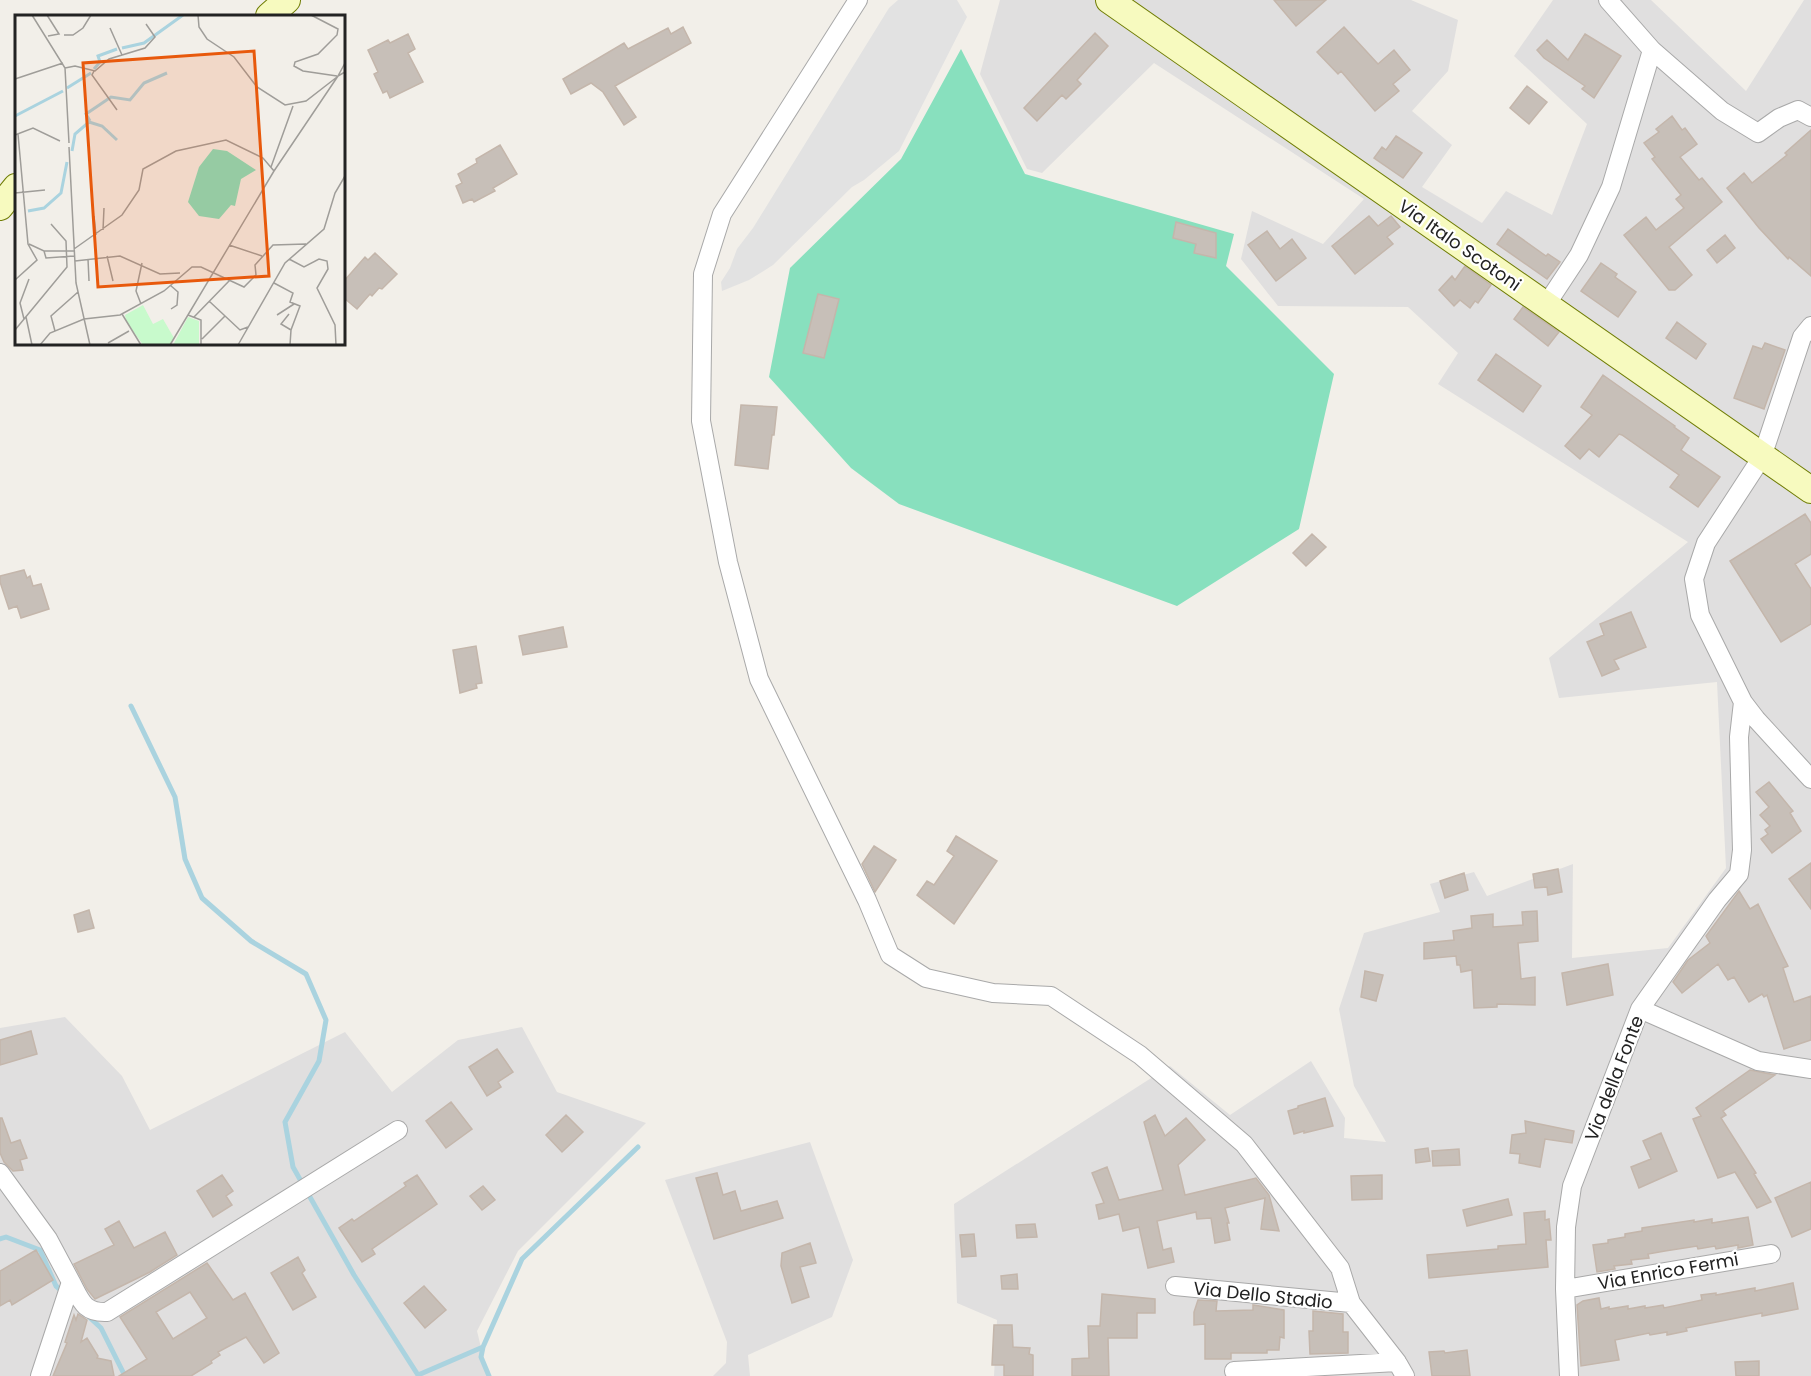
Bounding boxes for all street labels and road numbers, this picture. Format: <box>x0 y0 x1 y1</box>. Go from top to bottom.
street label: Via Italo Scotoni <box>1394 193 1526 297</box>
street label: Via della Fonte <box>1579 1012 1649 1144</box>
street label: Via Enrico Fermi <box>1596 1246 1740 1296</box>
street label: Via Dello Stadio <box>1192 1275 1334 1315</box>

